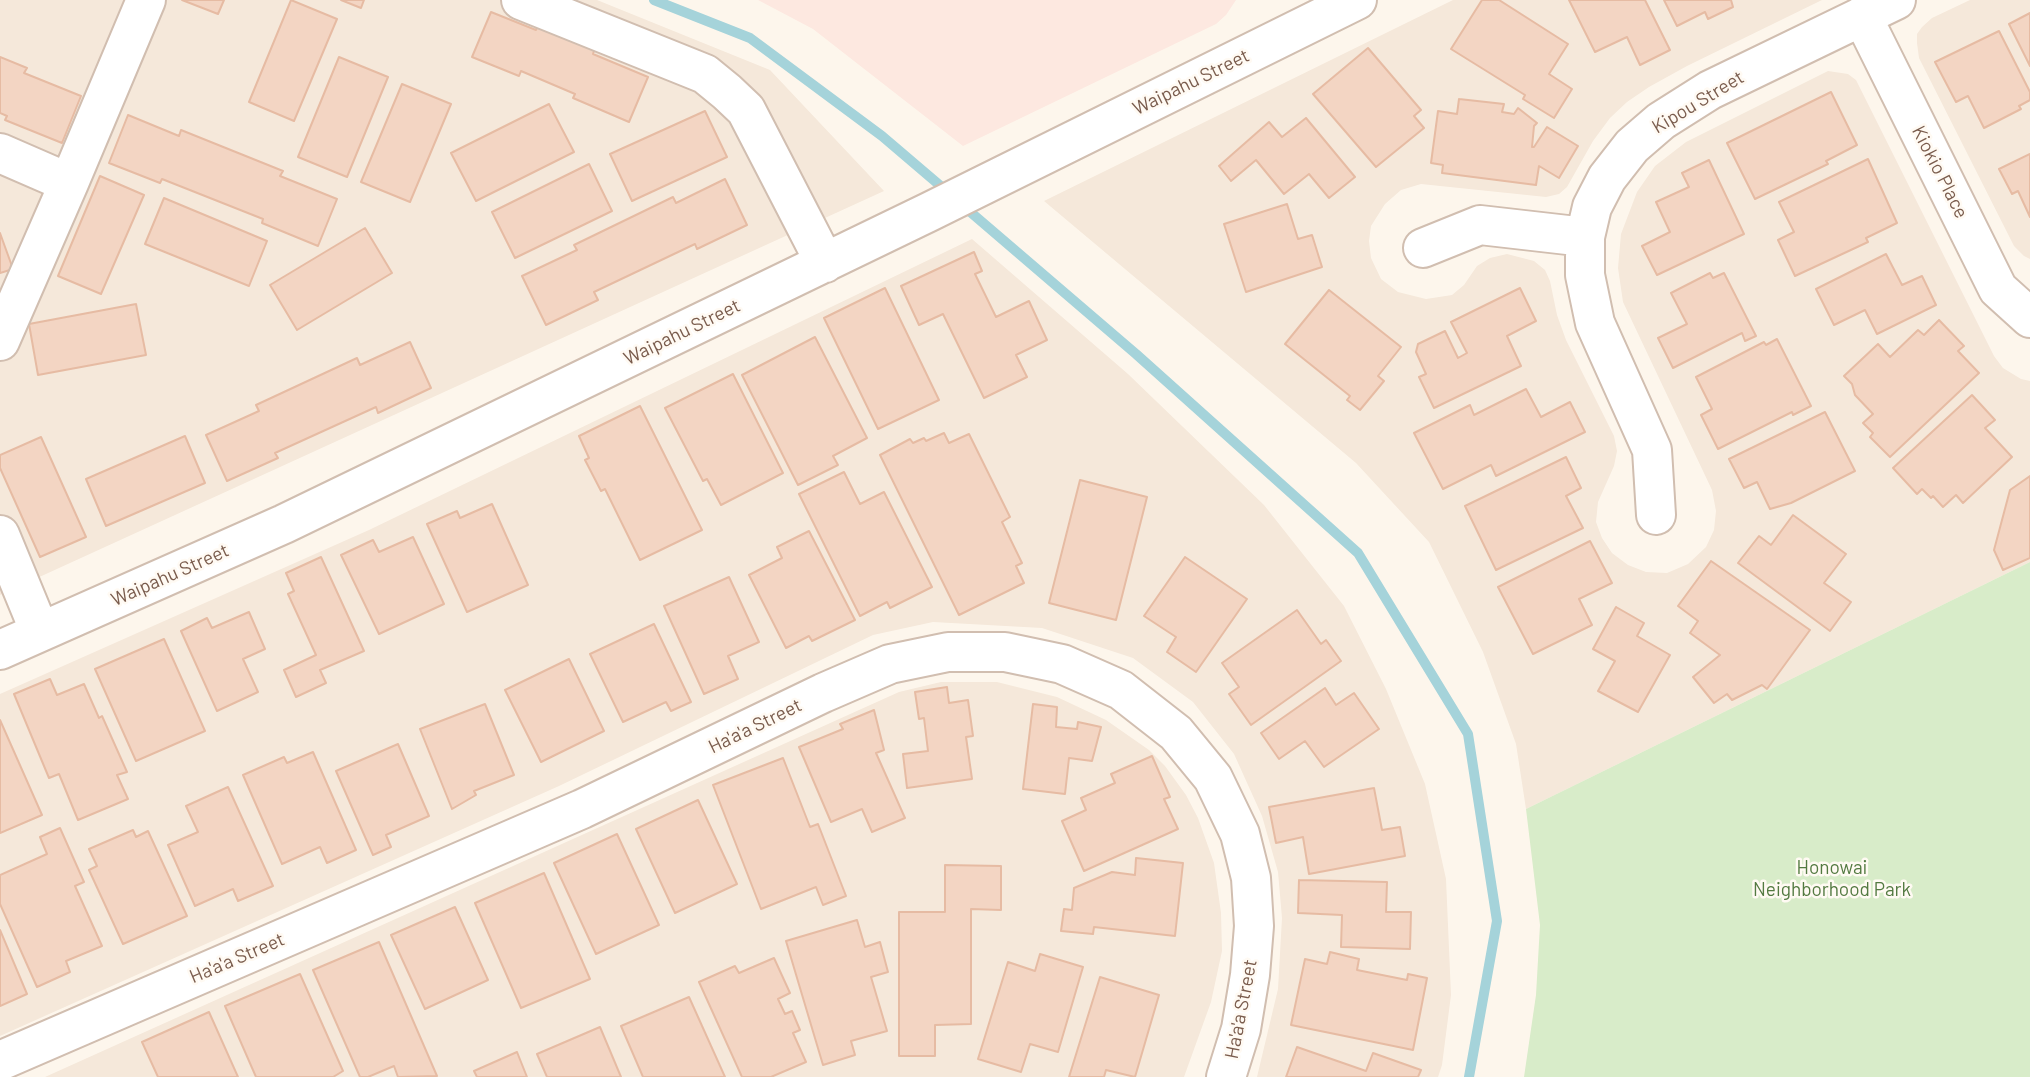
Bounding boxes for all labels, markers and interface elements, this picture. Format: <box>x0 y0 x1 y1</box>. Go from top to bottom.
street label: Waipahu Street <box>1129 44 1253 120</box>
street label: Kipou Street <box>1648 66 1748 138</box>
street label: Kiokio Place <box>1907 122 1973 222</box>
street label: Waipahu Street <box>620 294 744 370</box>
street label: Waipahu Street <box>108 539 232 611</box>
street label: Ha'a'a Street <box>705 694 805 758</box>
park label: Honowai Neighborhood Park <box>1753 857 1911 901</box>
street label: Ha'a'a Street <box>186 928 288 988</box>
street label: Ha'a'a Street <box>1220 957 1262 1061</box>

